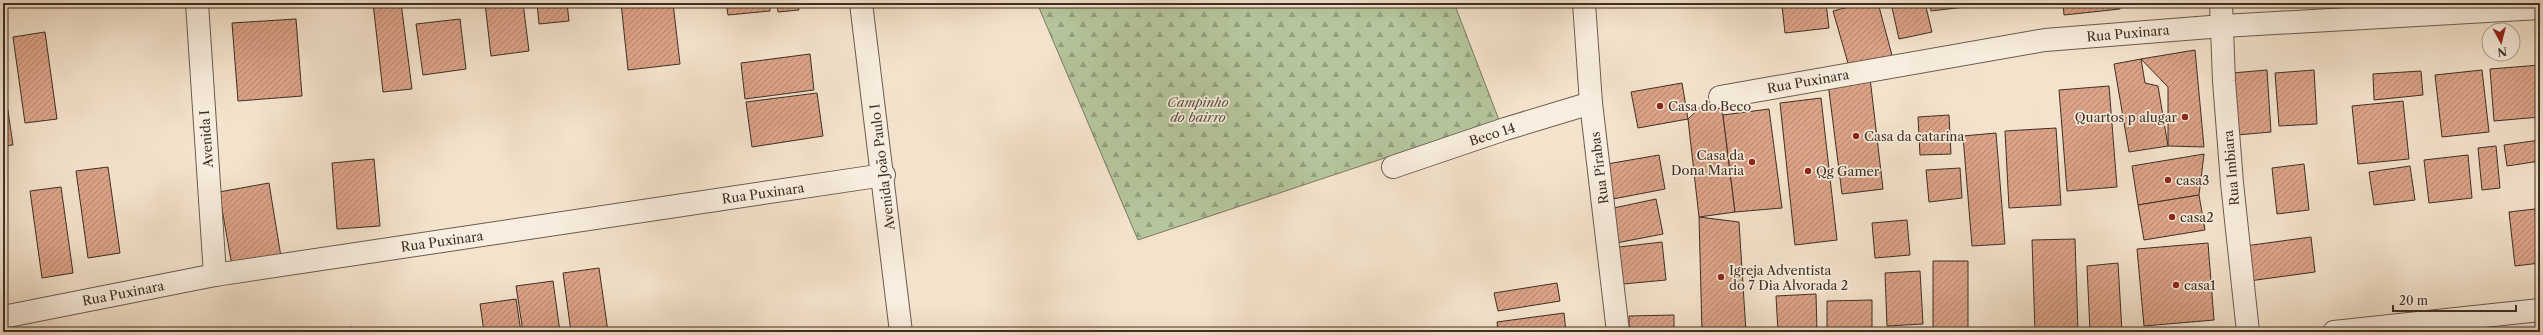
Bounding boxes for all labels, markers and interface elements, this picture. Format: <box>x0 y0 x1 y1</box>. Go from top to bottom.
street label: Rua Puxinara <box>2086 21 2170 45</box>
north arrow <box>2481 22 2521 62</box>
text: N <box>2496 44 2508 60</box>
street label: Rua Puxinara <box>1766 66 1850 96</box>
park label: Campinho do bairro <box>1167 94 1229 125</box>
place label: Casa do Beco <box>1668 98 1751 114</box>
marker: Casa do Beco <box>1655 101 1665 111</box>
street label: Avenida João Paulo I <box>866 103 898 232</box>
street label: Avenida I <box>196 109 216 169</box>
place label: Quartos p alugar <box>2075 109 2178 125</box>
marker: Quartos p alugar <box>2180 112 2190 122</box>
street label: Beco 14 <box>1467 119 1517 149</box>
place label: Casa da catarina <box>1864 128 1964 144</box>
street label: Rua Imbiara <box>2220 130 2242 206</box>
street label: Rua Pirabas <box>1587 131 1611 205</box>
marker: Casa da catarina <box>1851 131 1861 141</box>
place label: Casa da Dona Maria <box>1671 147 1744 178</box>
marker: Casa da Dona Maria <box>1747 157 1757 167</box>
place label: Qg Gamer <box>1816 163 1880 179</box>
marker: Qg Gamer <box>1803 166 1813 176</box>
place label: casa3 <box>2176 172 2209 188</box>
marker: casa3 <box>2163 175 2173 185</box>
street label: Rua Puxinara <box>721 179 805 207</box>
place label: casa2 <box>2180 209 2214 225</box>
marker: casa2 <box>2167 212 2177 222</box>
street label: Rua Puxinara <box>400 227 484 255</box>
place label: Igreja Adventista do 7 Dia Alvorada 2 <box>1729 262 1848 293</box>
marker: Igreja Adventista do 7 Dia Alvorada 2 <box>1716 272 1726 282</box>
street label: Rua Puxinara <box>81 277 165 309</box>
place label: casa1 <box>2184 277 2216 293</box>
marker: casa1 <box>2171 280 2181 290</box>
scale bar <box>2393 287 2516 313</box>
text: 20 m <box>2399 293 2428 308</box>

